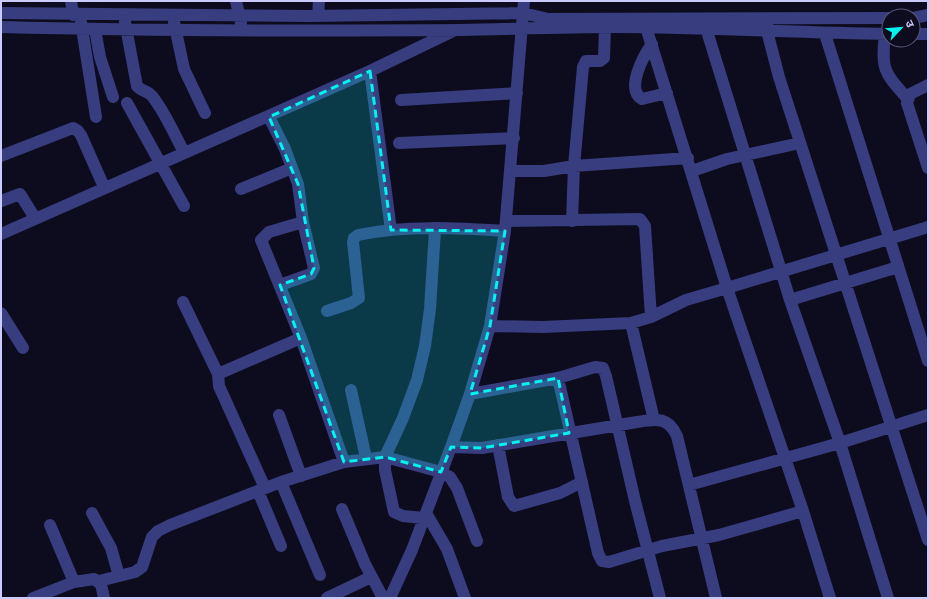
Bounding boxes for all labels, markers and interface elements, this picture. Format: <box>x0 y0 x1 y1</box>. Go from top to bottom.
north arrow <box>881 8 921 48</box>
text: उ <box>902 18 917 30</box>

